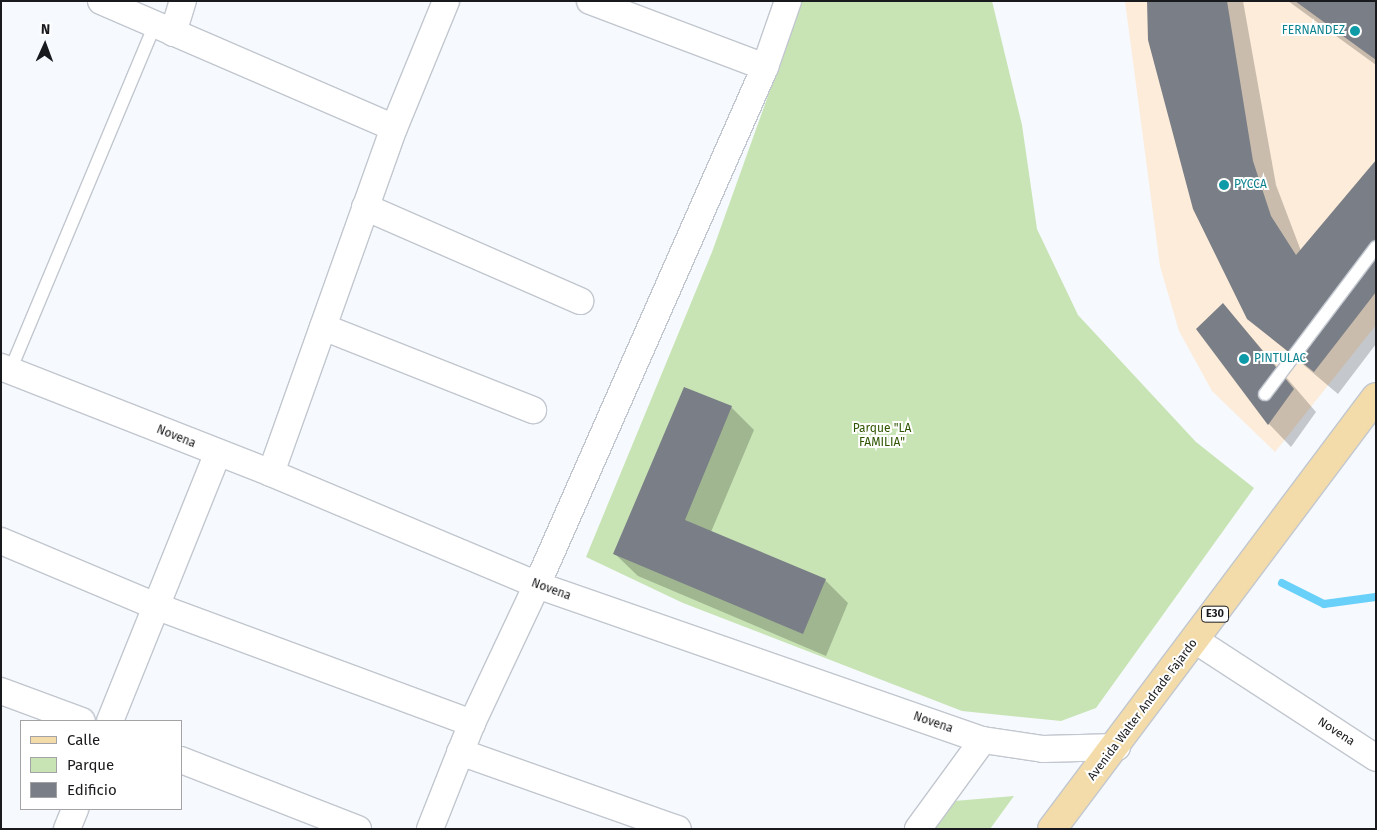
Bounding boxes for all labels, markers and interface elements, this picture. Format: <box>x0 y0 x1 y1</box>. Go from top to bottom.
north arrow <box>20 20 70 70</box>
text: N <box>41 21 50 38</box>
place label: FERNANDEZ <box>1282 24 1345 38</box>
marker: FERNANDEZ <box>1349 25 1361 37</box>
place label: PYCCA <box>1234 178 1267 192</box>
marker: PYCCA <box>1218 179 1230 191</box>
place label: PINTULAC <box>1254 352 1306 366</box>
marker: PINTULAC <box>1238 353 1250 365</box>
park label: Parque "LA FAMILIA" <box>853 422 911 450</box>
street label: Novena <box>154 423 198 451</box>
street label: Novena <box>529 576 573 604</box>
road number: E30 <box>1200 606 1230 622</box>
street label: Avenida Walter Andrade Fajardo <box>1085 637 1201 783</box>
street label: Novena <box>911 709 955 737</box>
street label: Novena <box>1315 715 1357 749</box>
legend <box>20 720 182 810</box>
text: Calle <box>67 731 100 749</box>
text: Parque <box>67 756 114 774</box>
text: Edificio <box>67 781 117 799</box>

